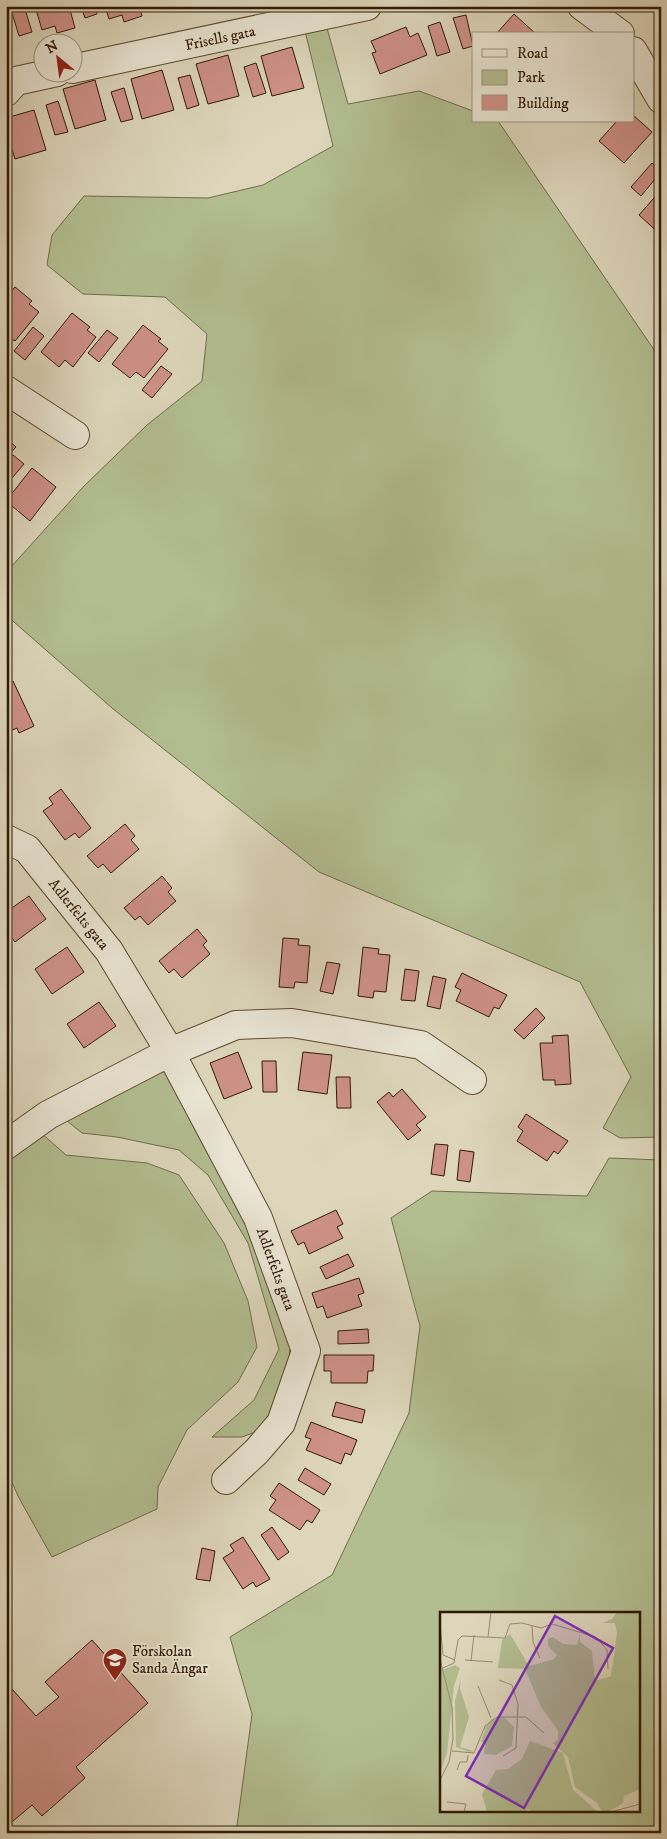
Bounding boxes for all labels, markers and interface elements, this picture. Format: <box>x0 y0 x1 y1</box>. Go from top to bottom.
street label: Frisells gata <box>183 22 258 55</box>
north arrow <box>32 32 82 82</box>
legend <box>472 32 634 122</box>
text: N <box>43 37 62 58</box>
text: Road <box>517 44 549 63</box>
text: Park <box>517 68 546 87</box>
text: Building <box>517 94 569 113</box>
street label: Adlerfelts gata <box>44 875 114 954</box>
street label: Adlerfelts gata <box>252 1225 299 1314</box>
inset map <box>440 1612 640 1812</box>
place label: Förskolan Sanda Ängar <box>132 1642 208 1678</box>
school or university icon: Förskolan Sanda Ängar <box>102 1647 128 1681</box>

